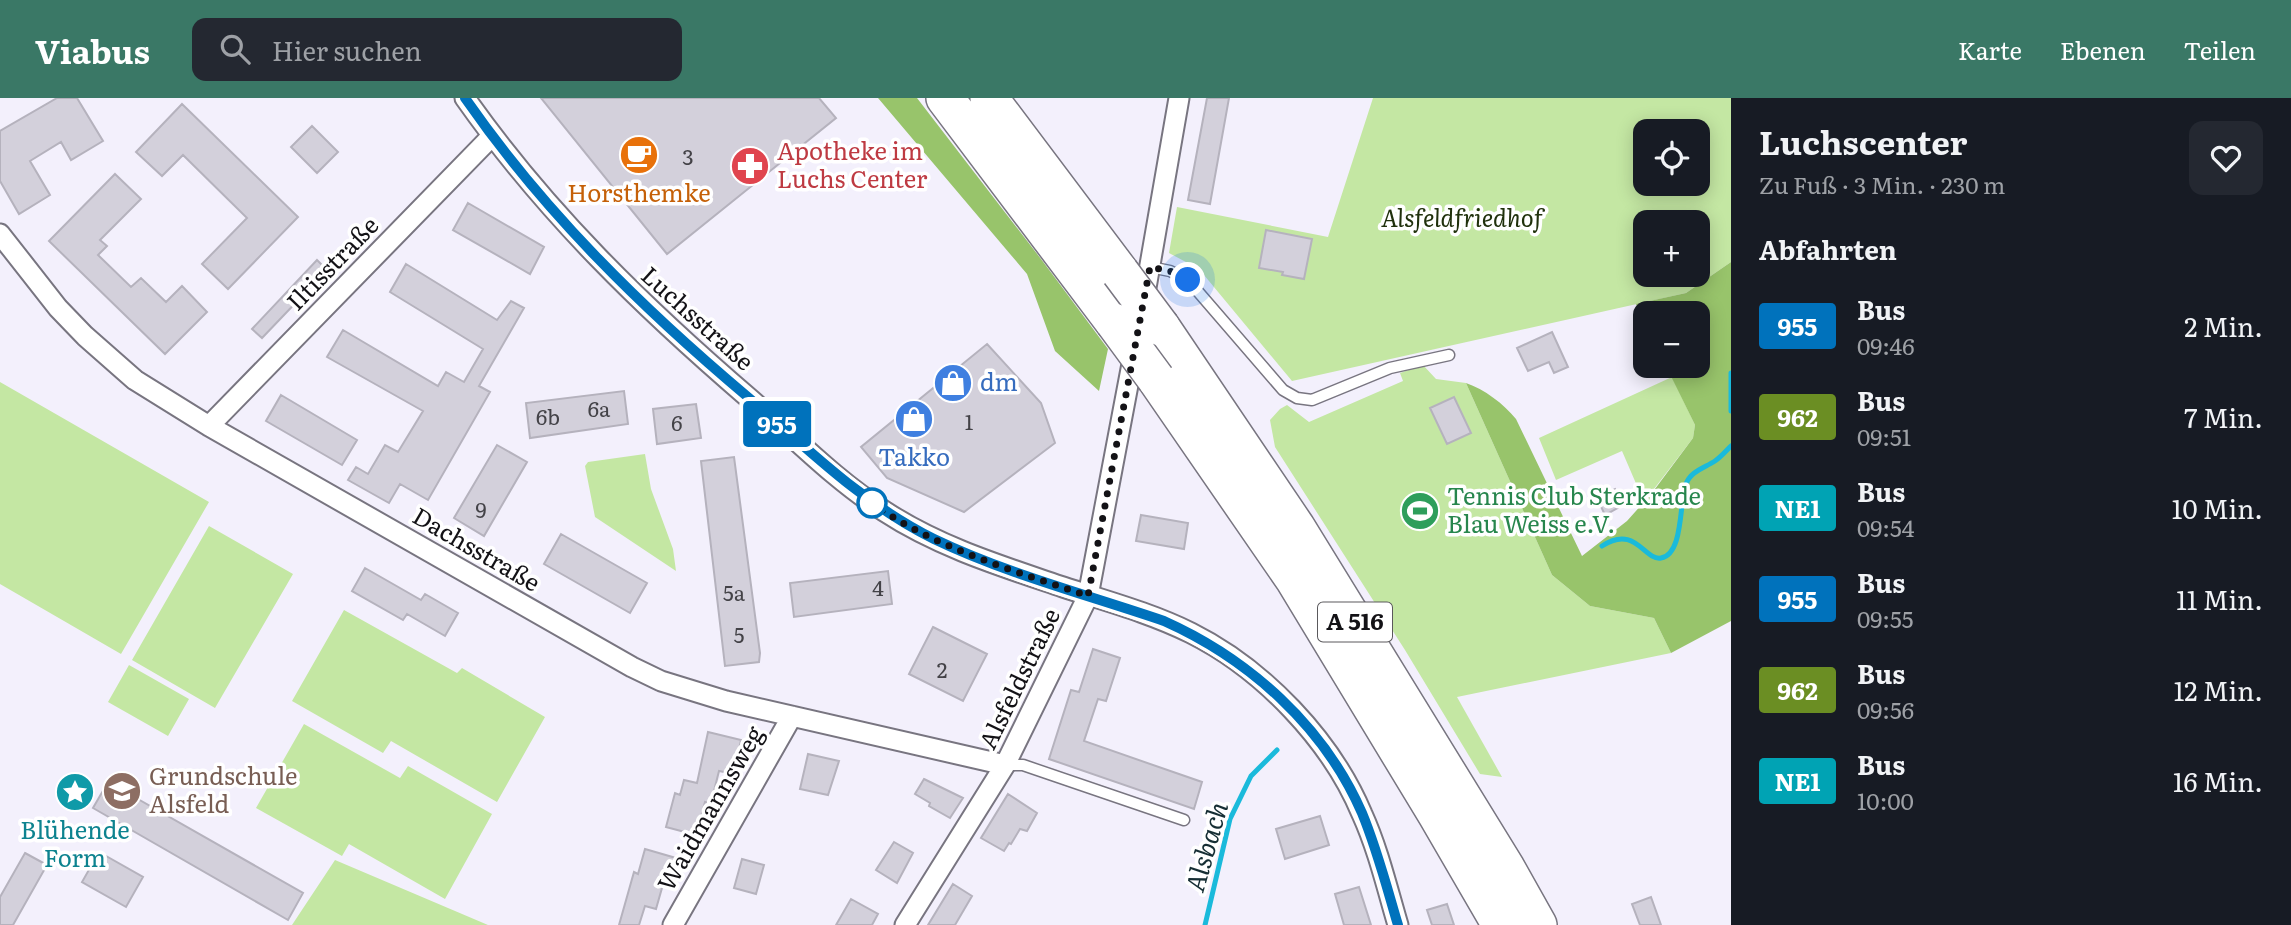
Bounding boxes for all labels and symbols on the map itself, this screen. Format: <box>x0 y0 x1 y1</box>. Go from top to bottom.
place label: Apotheke im Luchs Center <box>777 132 928 195</box>
cafe icon: Horsthemke <box>618 134 660 176</box>
house number: 3 <box>682 140 694 171</box>
pharmacy icon: Apotheke im Luchs Center <box>729 145 771 187</box>
place label: Horsthemke <box>567 174 711 209</box>
park label: Alsfeldfriedhof <box>1381 199 1546 234</box>
street label: Iltisstraße <box>277 207 385 317</box>
street label: Luchsstraße <box>635 257 763 377</box>
your location <box>1170 262 1205 297</box>
shop icon: dm <box>932 362 974 404</box>
place label: dm <box>980 363 1018 398</box>
house number: 6a <box>588 392 611 423</box>
shop icon: Takko <box>893 398 935 440</box>
house number: 6b <box>536 400 560 431</box>
line badge: 955 <box>737 401 817 447</box>
house number: 1 <box>965 405 974 436</box>
house number: 6 <box>671 406 683 437</box>
place label: Takko <box>878 438 950 473</box>
place label: Tennis Club Sterkrade Blau Weiss e.V. <box>1447 477 1701 540</box>
unlabelled marker <box>857 488 887 518</box>
sports icon: Tennis Club Sterkrade Blau Weiss e.V. <box>1399 490 1441 532</box>
house number: 9 <box>476 493 487 524</box>
street label: Dachsstraße <box>407 497 548 599</box>
house number: 4 <box>872 571 884 602</box>
house number: 5a <box>723 576 746 607</box>
street label: Alsfeldstraße <box>968 601 1067 754</box>
road number: A 516 <box>1318 602 1392 642</box>
house number: 5 <box>734 618 744 649</box>
house number: 2 <box>937 653 947 684</box>
street label: Waidmannsweg <box>647 718 771 897</box>
place label: Grundschule Alsfeld <box>149 757 297 820</box>
school or university icon: Grundschule Alsfeld <box>101 770 143 812</box>
place icon: Blühende Form <box>54 771 96 813</box>
water label: Alsbach <box>1173 797 1236 896</box>
place label: Blühende Form <box>20 811 130 874</box>

